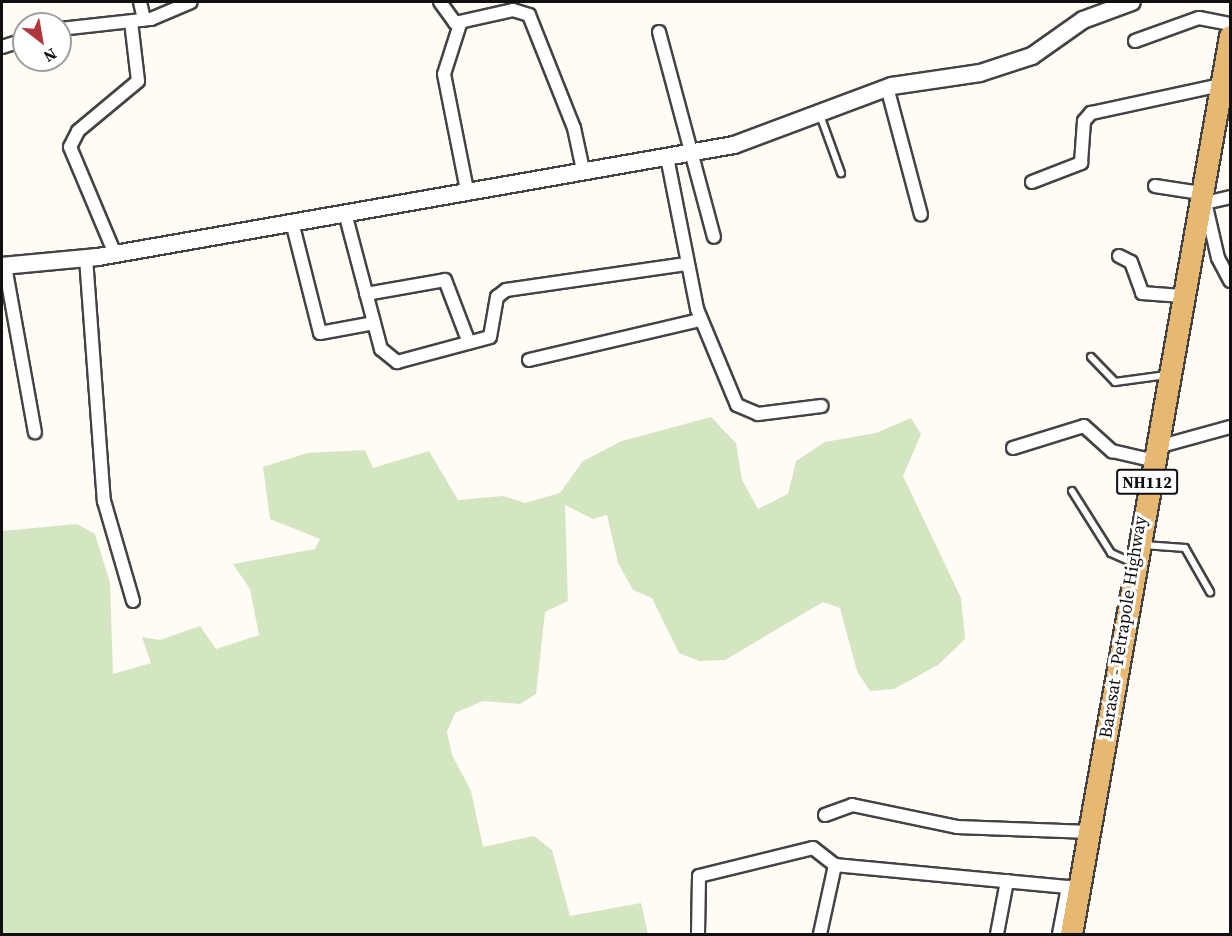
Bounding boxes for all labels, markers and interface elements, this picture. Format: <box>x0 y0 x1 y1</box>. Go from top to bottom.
north arrow <box>12 12 72 72</box>
text: N <box>40 43 61 68</box>
road number: NH112 <box>1116 469 1178 495</box>
street label: Barasat - Petrapole Highway <box>1095 514 1151 740</box>

